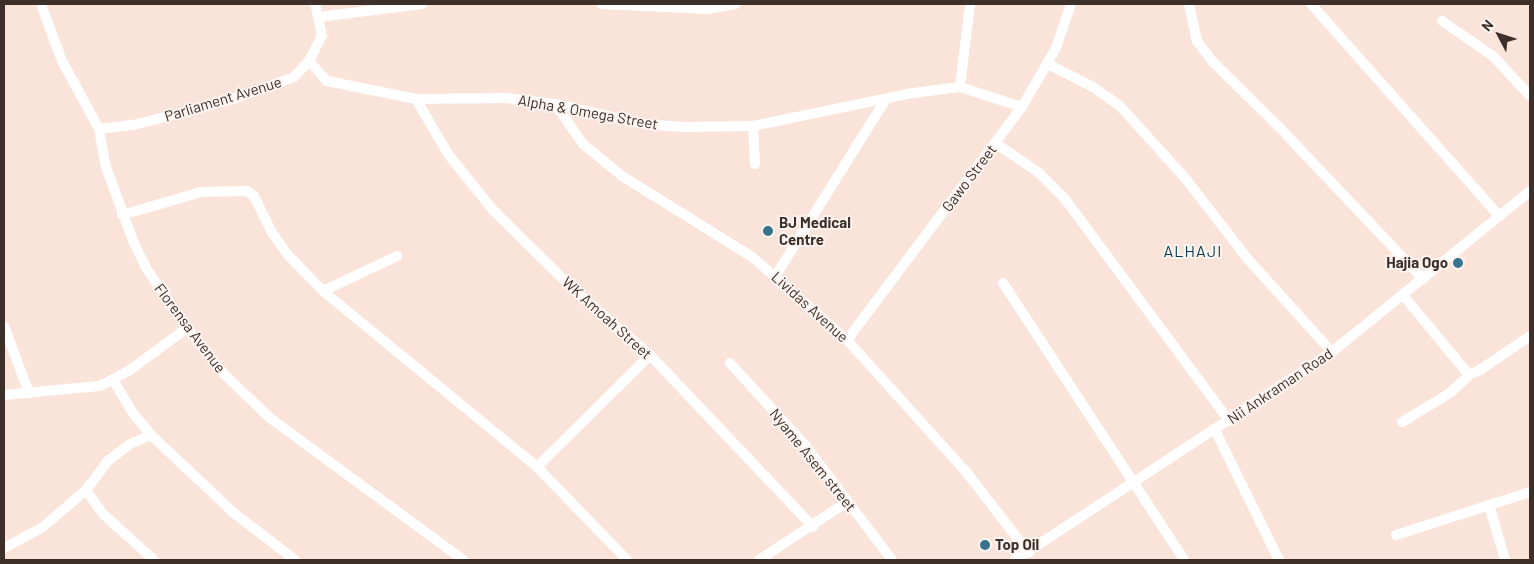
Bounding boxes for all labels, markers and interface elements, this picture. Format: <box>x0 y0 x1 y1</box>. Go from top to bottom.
north arrow <box>1474 10 1524 60</box>
text: N <box>1478 16 1497 34</box>
street label: Parliament Avenue <box>162 73 284 125</box>
street label: Alpha & Omega Street <box>517 91 659 133</box>
street label: Gawo Street <box>938 141 1000 215</box>
place label: BJ Medical Centre <box>779 213 851 248</box>
marker: BJ Medical Centre <box>761 224 775 238</box>
district label: ALHAJI <box>1163 241 1223 261</box>
place label: Hajia Ogo <box>1386 254 1448 272</box>
marker: Hajia Ogo <box>1452 257 1464 269</box>
street label: Lividas Avenue <box>768 268 852 346</box>
street label: WK Amoah Street <box>559 273 655 363</box>
street label: Florensa Avenue <box>151 280 229 376</box>
street label: Nii Ankraman Road <box>1224 344 1336 428</box>
street label: Nyame Asem street <box>766 405 860 515</box>
place label: Top Oil <box>995 536 1039 554</box>
marker: Top Oil <box>979 539 991 551</box>

